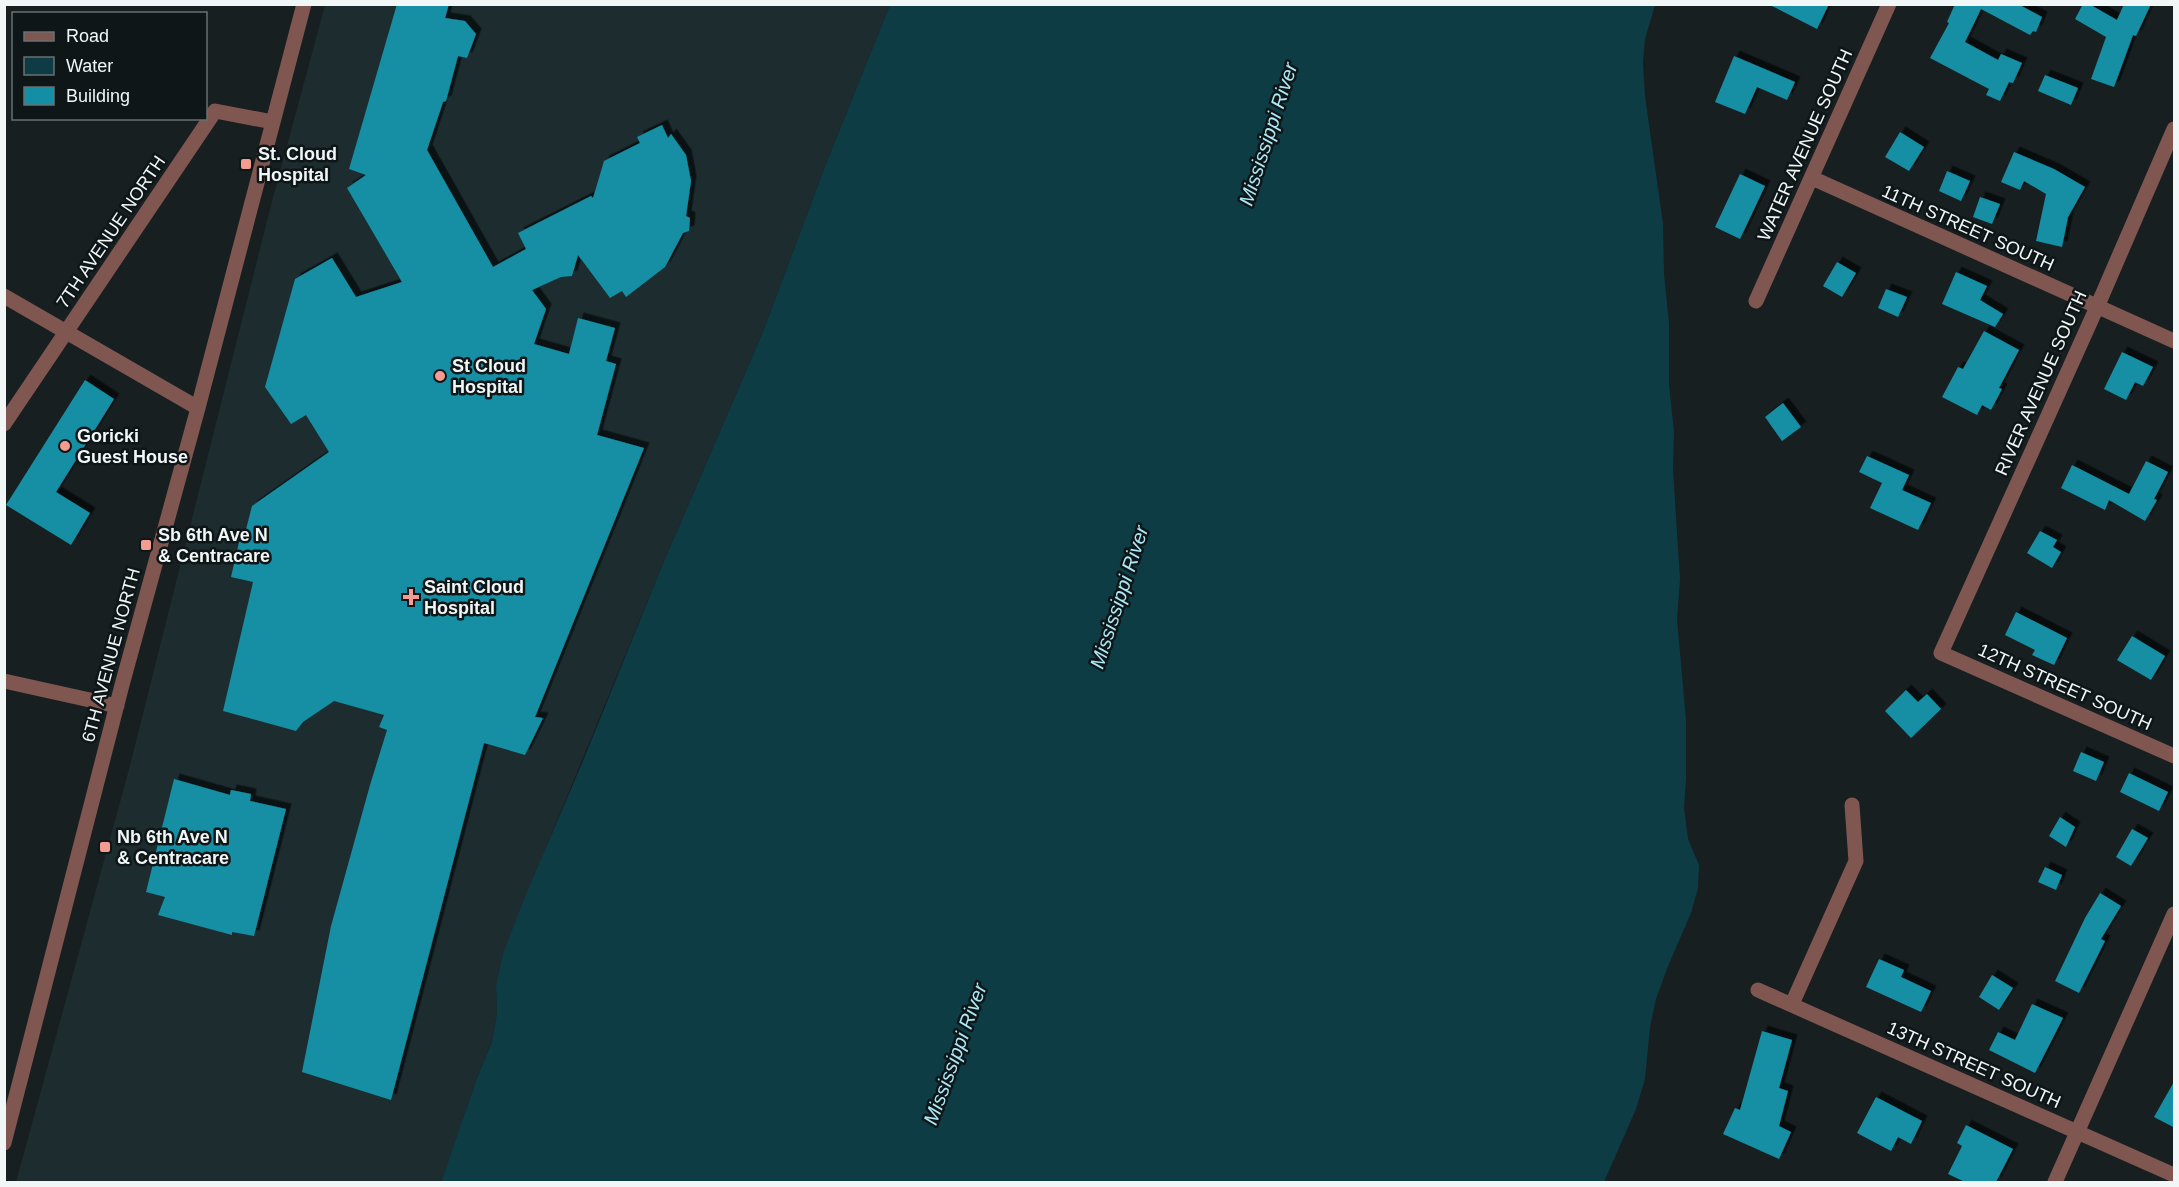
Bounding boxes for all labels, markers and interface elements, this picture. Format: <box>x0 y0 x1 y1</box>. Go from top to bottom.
legend <box>12 12 207 120</box>
text: Road <box>66 26 109 46</box>
street label: WATER AVENUE SOUTH <box>1754 46 1856 244</box>
text: Water <box>66 56 113 76</box>
water label: Mississippi River <box>1235 59 1302 208</box>
text: Building <box>66 86 130 106</box>
place label: St. Cloud Hospital <box>258 144 337 185</box>
street label: 7TH AVENUE NORTH <box>53 152 169 312</box>
marker: St. Cloud Hospital <box>239 157 253 171</box>
street label: 11TH STREET SOUTH <box>1879 181 2057 275</box>
street label: RIVER AVENUE SOUTH <box>1991 288 2091 478</box>
place label: St Cloud Hospital <box>452 356 526 397</box>
marker: St Cloud Hospital <box>433 369 447 383</box>
place label: Goricki Guest House <box>77 426 188 467</box>
marker: Goricki Guest House <box>58 439 72 453</box>
water label: Mississippi River <box>1086 522 1153 671</box>
place label: Sb 6th Ave N & Centracare <box>158 525 270 566</box>
marker: Sb 6th Ave N & Centracare <box>139 538 153 552</box>
street label: 6TH AVENUE NORTH <box>78 566 144 744</box>
place label: Saint Cloud Hospital <box>424 577 524 618</box>
marker: Saint Cloud Hospital <box>402 588 420 606</box>
street label: 12TH STREET SOUTH <box>1975 640 2155 734</box>
place label: Nb 6th Ave N & Centracare <box>117 827 229 868</box>
marker: Nb 6th Ave N & Centracare <box>98 840 112 854</box>
water label: Mississippi River <box>919 979 991 1128</box>
street label: 13TH STREET SOUTH <box>1884 1018 2064 1112</box>

